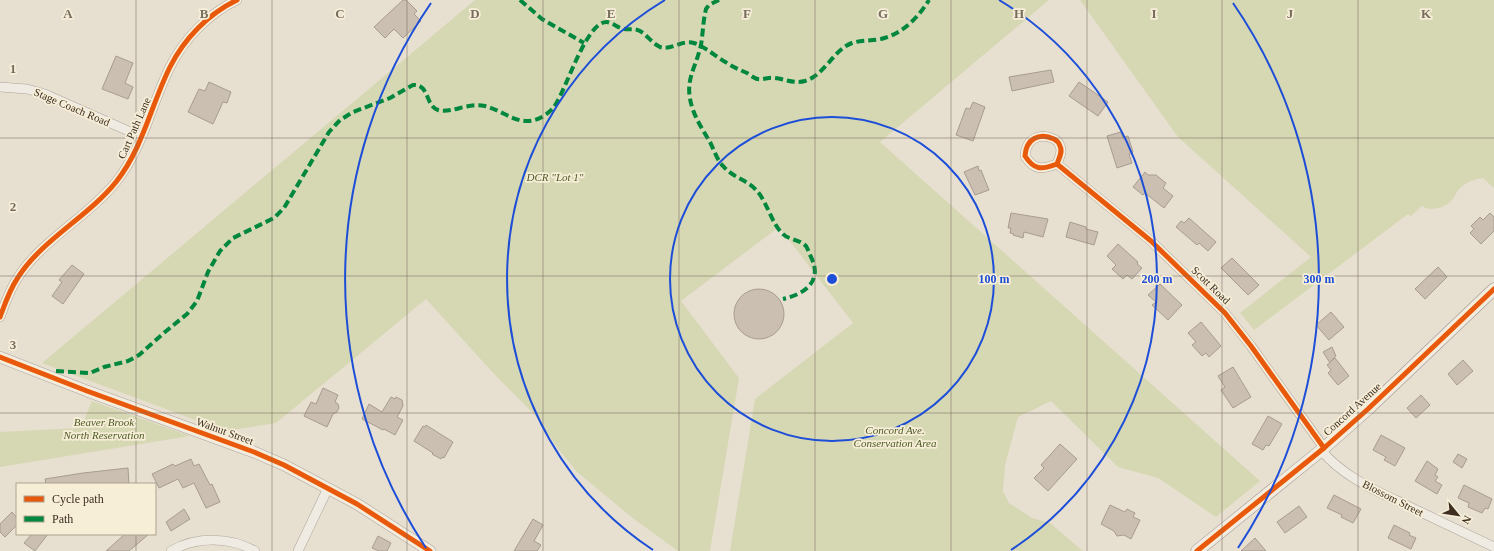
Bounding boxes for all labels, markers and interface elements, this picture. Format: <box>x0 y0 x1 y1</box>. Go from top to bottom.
text: A <box>63 6 73 21</box>
text: B <box>200 6 209 21</box>
text: C <box>335 6 345 21</box>
text: D <box>470 6 480 21</box>
text: E <box>607 6 615 21</box>
text: F <box>743 6 751 21</box>
text: G <box>878 6 888 21</box>
text: H <box>1014 6 1024 21</box>
text: I <box>1151 6 1157 21</box>
text: J <box>1287 6 1294 21</box>
text: K <box>1421 6 1432 21</box>
text: 1 <box>10 61 16 76</box>
street label: Stage Coach Road <box>32 86 112 129</box>
street label: Cart Path Lane <box>115 95 153 161</box>
park label: DCR "Lot 1" <box>526 171 584 183</box>
text: 2 <box>10 199 16 214</box>
street label: Scott Road <box>1189 264 1233 307</box>
centre of rings <box>825 272 839 286</box>
text: 100 m <box>979 272 1010 286</box>
text: 200 m <box>1142 272 1173 286</box>
text: 300 m <box>1304 272 1335 286</box>
text: 3 <box>10 337 17 352</box>
street label: Concord Avenue <box>1321 380 1383 438</box>
street label: Walnut Street <box>195 415 255 447</box>
park label: Beaver Brook North Reservation <box>63 416 145 441</box>
park label: Concord Ave. Conservation Area <box>854 424 937 449</box>
street label: Blossom Street <box>1360 477 1426 519</box>
legend <box>16 483 156 535</box>
text: Cycle path <box>52 492 104 506</box>
north arrow <box>1438 495 1478 535</box>
text: Path <box>52 512 73 526</box>
text: N <box>1459 514 1474 526</box>

